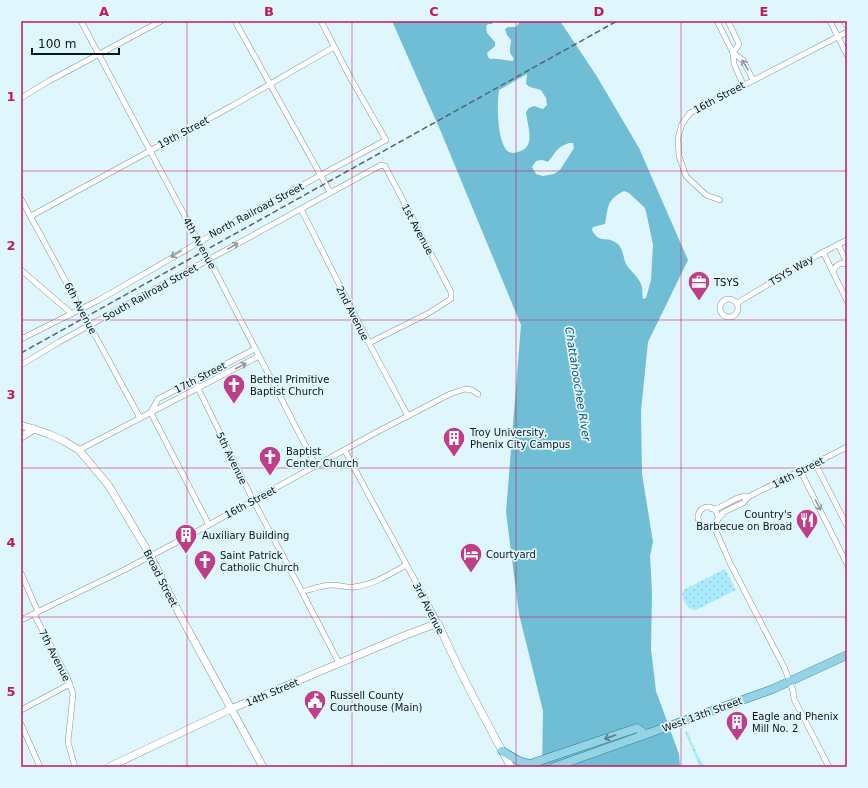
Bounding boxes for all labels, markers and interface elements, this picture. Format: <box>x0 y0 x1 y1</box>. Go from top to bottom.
text: A <box>99 4 109 19</box>
text: B <box>264 4 274 19</box>
text: C <box>429 4 439 19</box>
text: D <box>594 4 605 19</box>
text: E <box>760 4 768 19</box>
scale bar <box>32 30 119 56</box>
text: 100 m <box>38 37 76 51</box>
one-way arrow <box>741 59 749 71</box>
street label: 16th Street <box>692 79 747 116</box>
text: 1 <box>6 89 16 104</box>
street label: 19th Street <box>156 114 211 151</box>
street label: North Railroad Street <box>207 181 306 240</box>
street label: 1st Avenue <box>400 202 436 256</box>
street label: 4th Avenue <box>181 216 218 271</box>
text: 2 <box>6 238 16 253</box>
one-way arrow <box>227 242 239 249</box>
one-way arrow <box>170 251 182 259</box>
street label: TSYS Way <box>766 253 815 288</box>
street label: South Railroad Street <box>101 262 200 323</box>
office icon: TSYS <box>686 269 712 302</box>
place label: TSYS <box>713 277 739 288</box>
street label: 6th Avenue <box>62 281 99 336</box>
street label: 2nd Avenue <box>334 284 371 342</box>
water label: Chattahoochee River <box>562 326 593 444</box>
street label: 17th Street <box>173 360 228 395</box>
one-way arrow <box>235 362 247 369</box>
church icon: Bethel Primitive Baptist Church <box>221 372 247 405</box>
place label: Bethel Primitive Baptist Church <box>250 374 329 397</box>
text: 3 <box>6 387 16 402</box>
building icon: Troy University, Phenix City Campus <box>441 425 467 458</box>
place label: Troy University, Phenix City Campus <box>469 427 570 450</box>
street label: 5th Avenue <box>214 430 249 486</box>
church icon: Baptist Center Church <box>257 444 283 477</box>
place label: Baptist Center Church <box>286 446 358 469</box>
street label: 14th Street <box>771 455 826 490</box>
street label: 16th Street <box>223 484 278 521</box>
one-way arrow <box>815 499 822 511</box>
restaurant icon: Country's Barbecue on Broad <box>794 507 820 540</box>
place label: Country's Barbecue on Broad <box>696 509 792 532</box>
building icon: Auxiliary Building <box>173 522 199 555</box>
place label: Auxiliary Building <box>202 530 289 541</box>
text: 4 <box>6 535 16 550</box>
hotel icon: Courtyard <box>458 541 484 574</box>
street label: Broad Street <box>141 548 180 609</box>
church icon: Saint Patrick Catholic Church <box>192 548 218 581</box>
place label: Courtyard <box>486 549 536 560</box>
place label: Saint Patrick Catholic Church <box>220 550 299 573</box>
street label: 3rd Avenue <box>411 580 446 636</box>
street label: 7th Avenue <box>37 627 72 683</box>
street label: 14th Street <box>244 676 300 709</box>
text: 5 <box>6 684 16 699</box>
public building icon: Russell County Courthouse (Main) <box>302 688 328 721</box>
place label: Russell County Courthouse (Main) <box>330 690 423 713</box>
street label: West 13th Street <box>661 695 744 734</box>
building icon: Eagle and Phenix Mill No. 2 <box>724 709 750 742</box>
place label: Eagle and Phenix Mill No. 2 <box>752 711 839 734</box>
one-way arrow <box>604 734 617 741</box>

